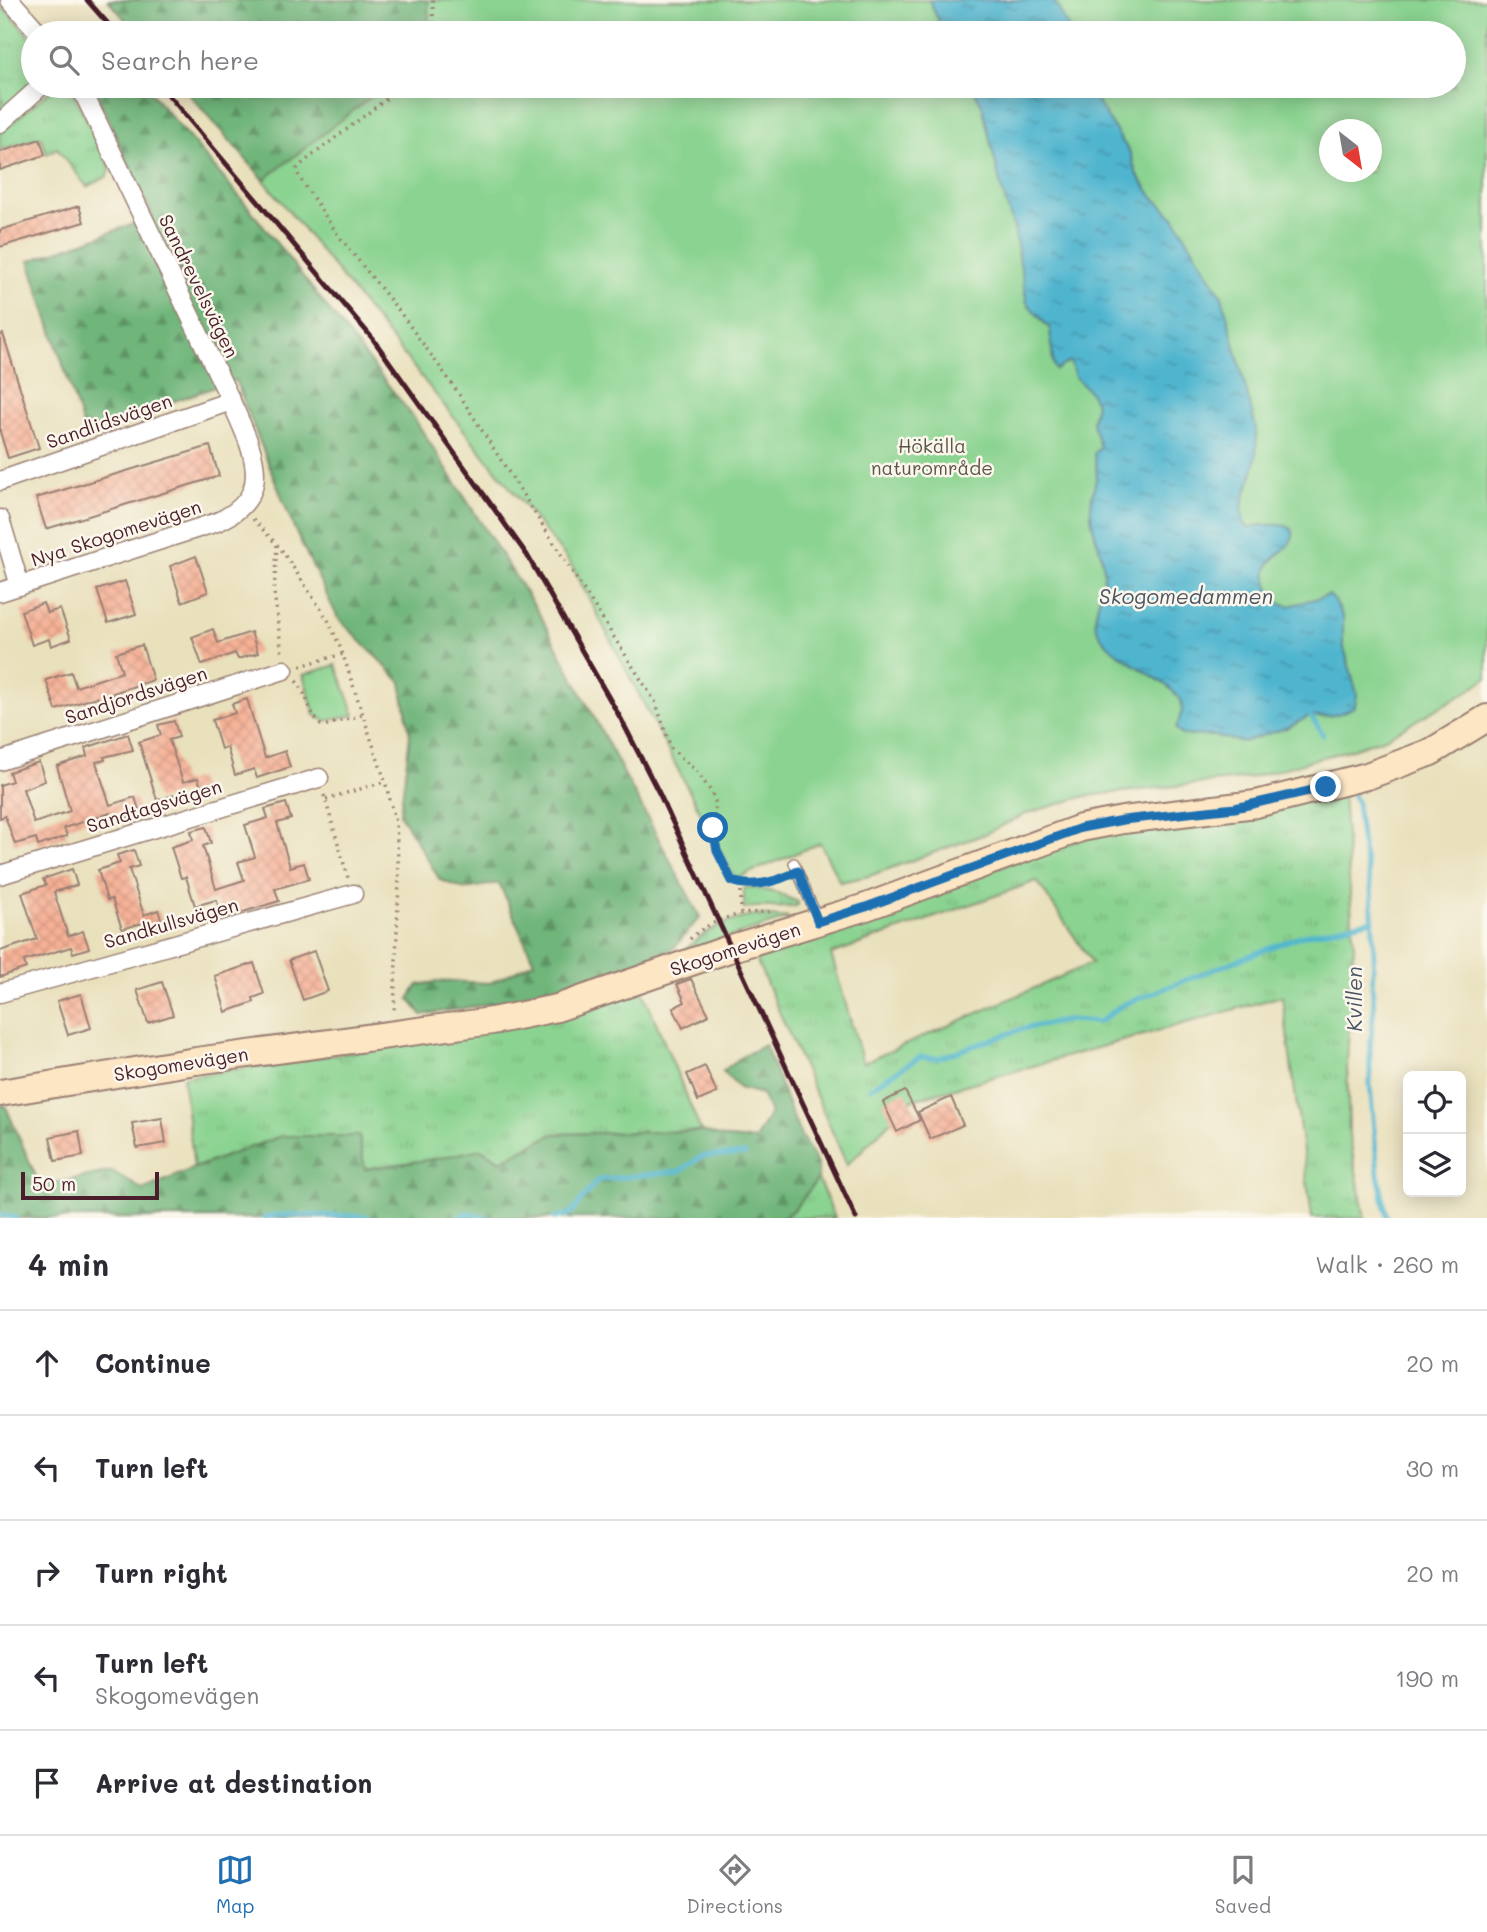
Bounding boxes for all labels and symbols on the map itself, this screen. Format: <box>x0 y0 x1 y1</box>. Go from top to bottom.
north arrow <box>1319 119 1382 182</box>
street label: Sandrevelsvägen <box>154 210 245 362</box>
street label: Sandlidsvägen <box>43 387 175 454</box>
park label: Hökälla naturområde <box>871 433 993 480</box>
street label: Nya Skogomevägen <box>28 493 204 572</box>
water label: Skogomedammen <box>1099 582 1273 609</box>
street label: Sandjordsvägen <box>62 660 210 729</box>
route end <box>1310 771 1341 802</box>
street label: Sandtagsvägen <box>83 773 224 838</box>
route start <box>697 812 728 843</box>
street label: Sandkullsvägen <box>101 891 241 954</box>
street label: Skogomevägen <box>666 916 803 981</box>
water label: Kvillen <box>1340 966 1367 1032</box>
street label: Skogomevägen <box>112 1041 250 1086</box>
scale bar <box>21 1169 159 1201</box>

